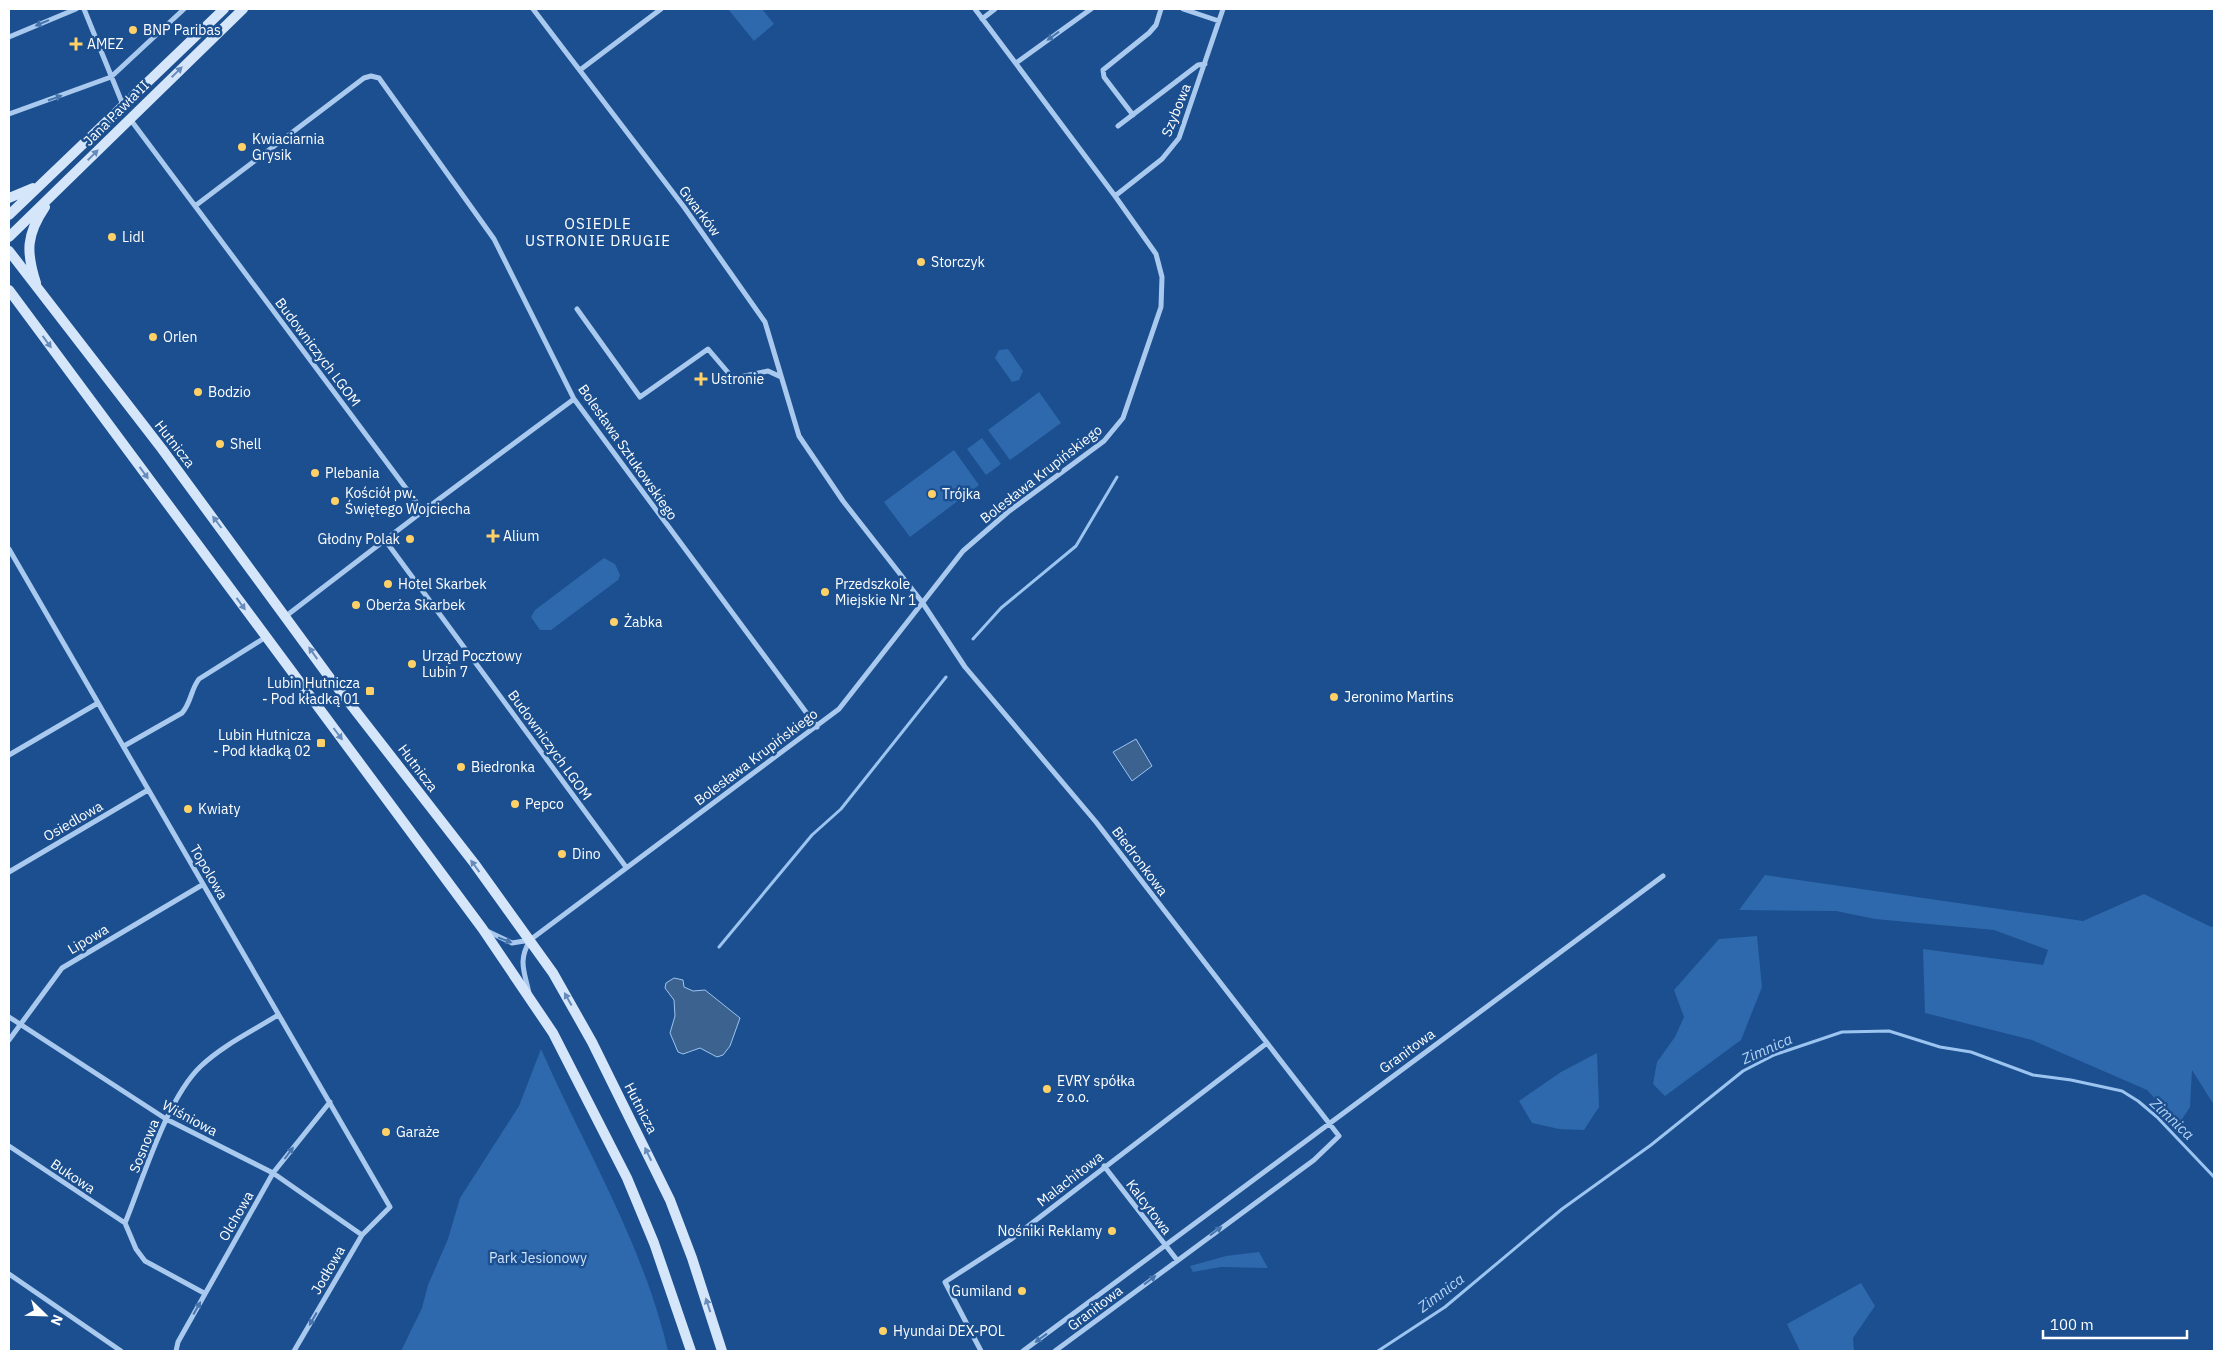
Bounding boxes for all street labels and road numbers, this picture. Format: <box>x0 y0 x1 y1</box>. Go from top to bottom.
street label: Jana Pawła II <box>79 76 153 150</box>
street label: Szybowa <box>1157 80 1195 139</box>
street label: Gwarków <box>675 182 725 240</box>
street label: Budowniczych LGOM <box>271 294 365 410</box>
street label: Bolesława Sztukowskiego <box>574 381 682 524</box>
street label: Hutnicza <box>151 417 199 472</box>
street label: Bolesława Krupińskiego <box>976 421 1106 527</box>
street label: Budowniczych LGOM <box>504 686 596 804</box>
street label: Bolesława Krupińskiego <box>691 705 821 809</box>
street label: Hutnicza <box>394 741 442 796</box>
street label: Osiedlowa <box>40 797 106 845</box>
street label: Biedronkowa <box>1108 823 1172 900</box>
street label: Topolowa <box>186 841 232 903</box>
street label: Lipowa <box>64 920 112 958</box>
street label: Granitowa <box>1376 1024 1439 1077</box>
street label: Hutnicza <box>620 1079 662 1137</box>
street label: Wiśniowa <box>159 1096 221 1140</box>
street label: Sosnowa <box>125 1116 163 1176</box>
street label: Malachitowa <box>1033 1147 1107 1211</box>
street label: Bukowa <box>47 1155 99 1198</box>
street label: Kalcytowa <box>1122 1176 1176 1239</box>
street label: Olchowa <box>215 1187 258 1244</box>
street label: Jodłowa <box>307 1242 349 1297</box>
street label: Granitowa <box>1064 1281 1127 1335</box>

